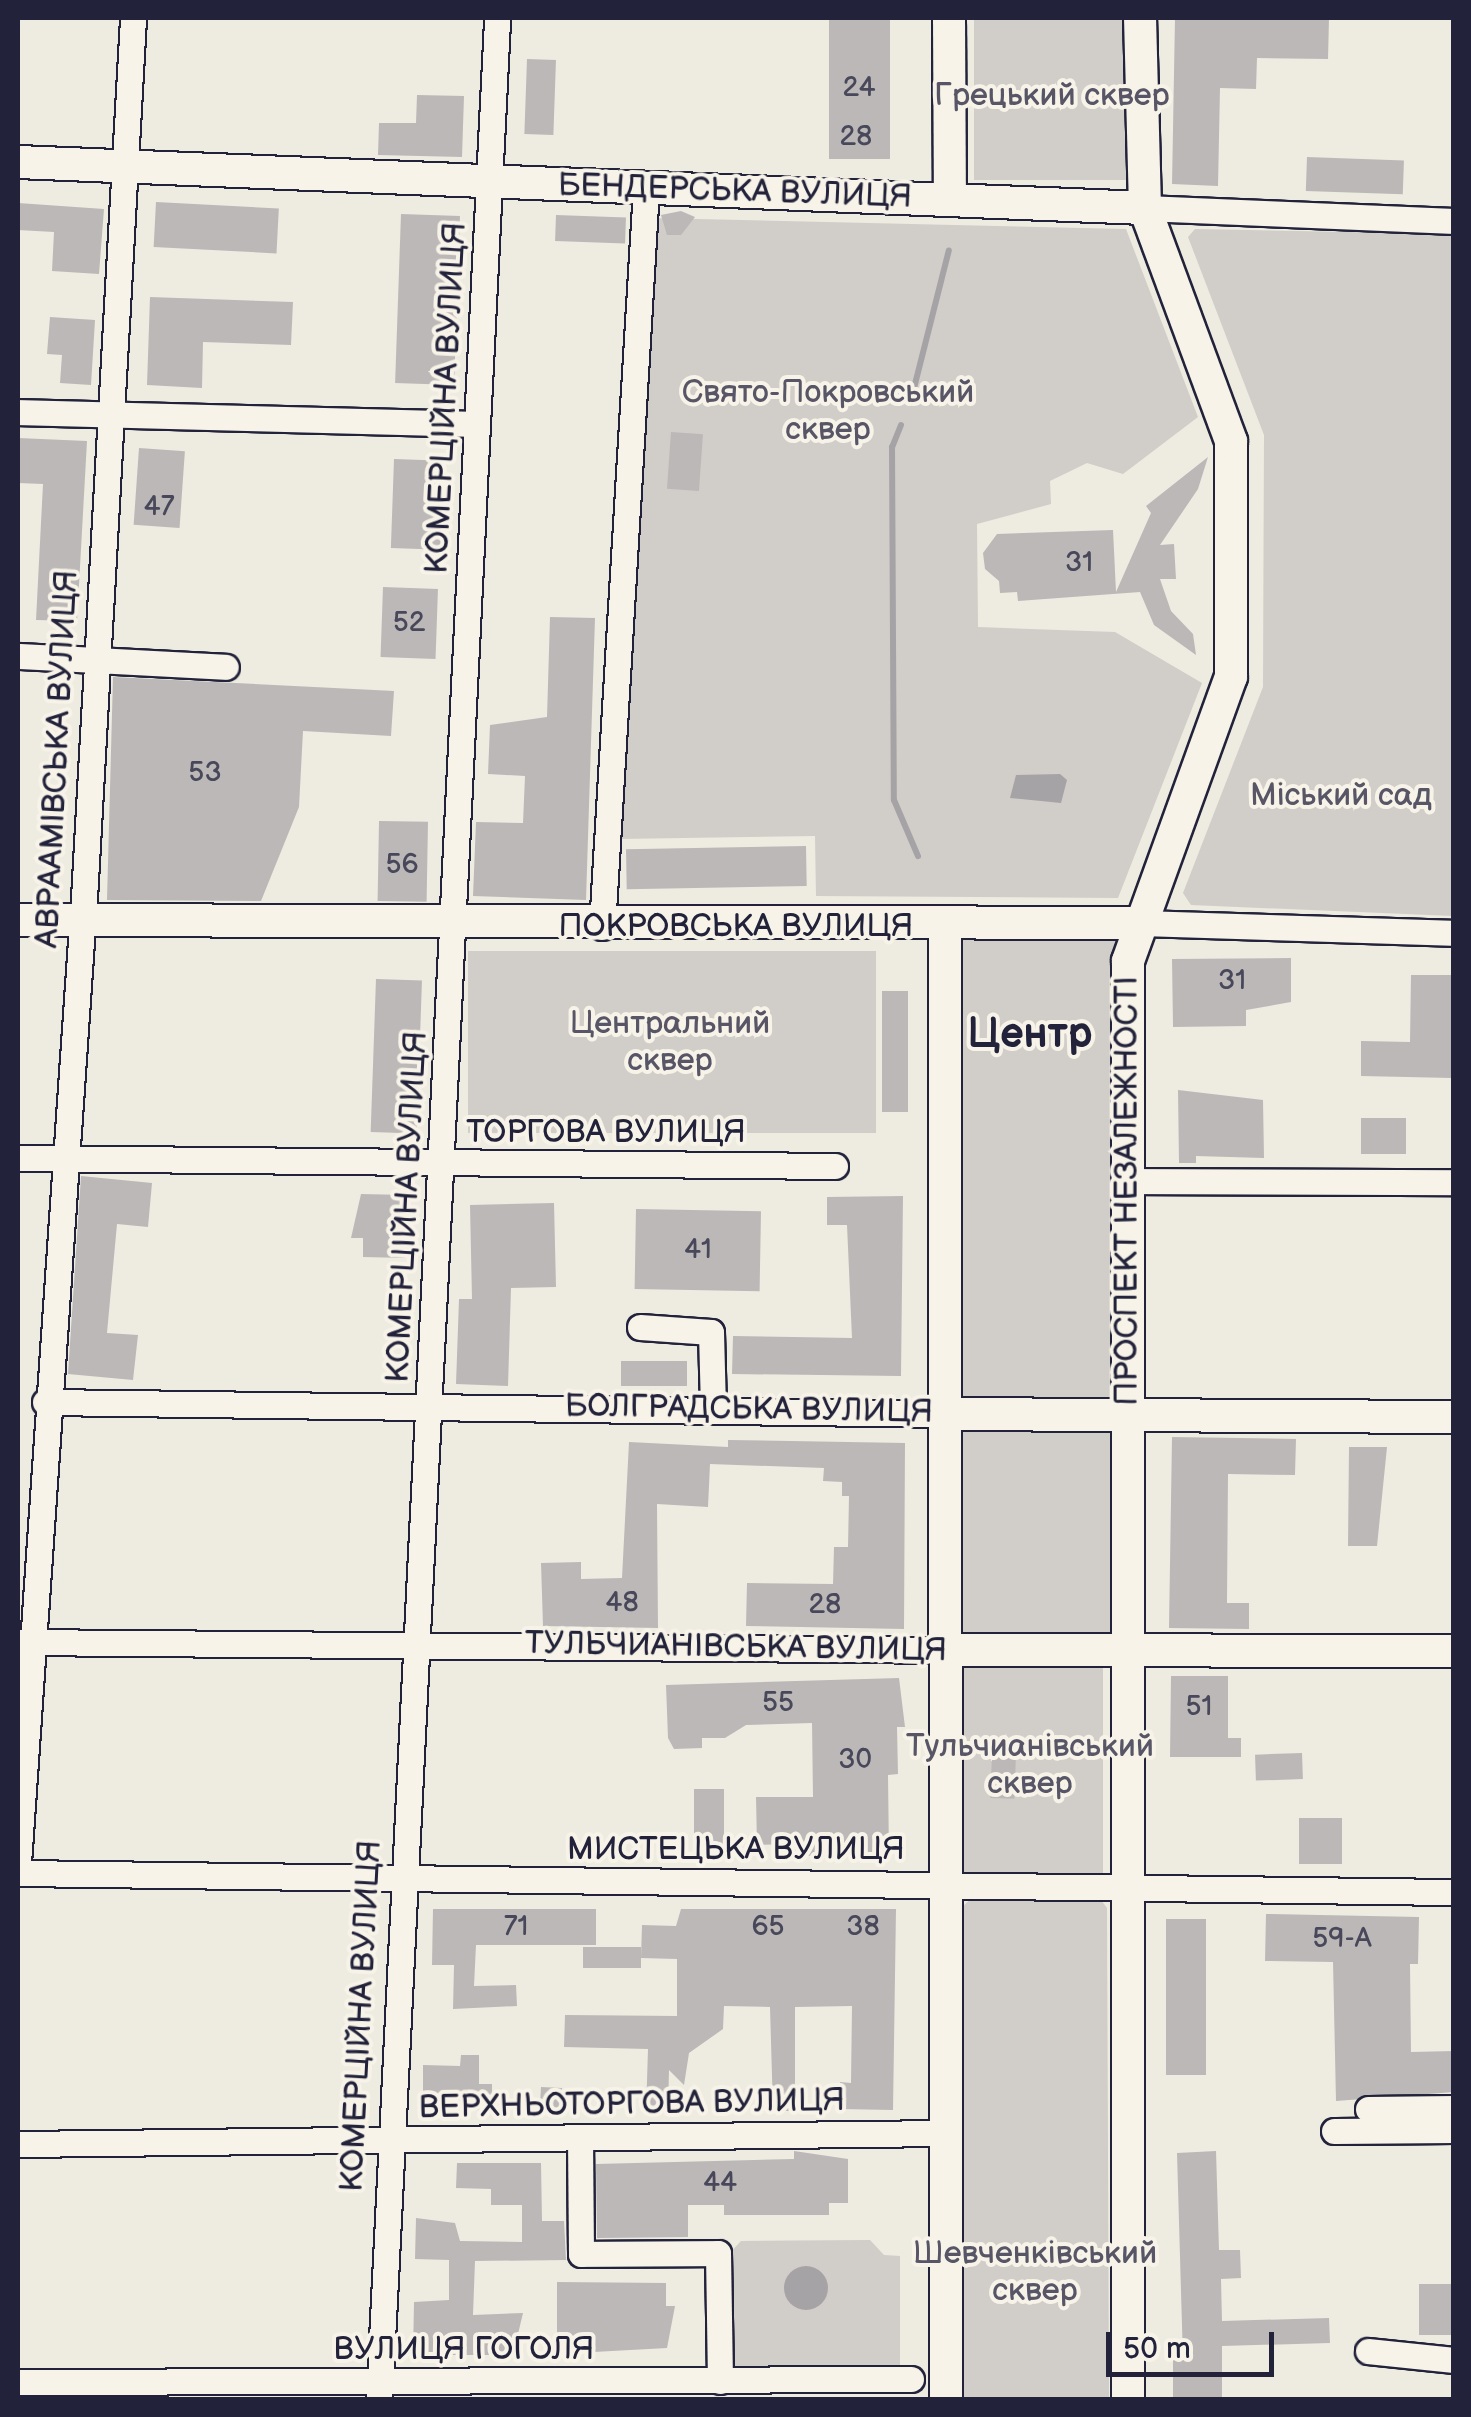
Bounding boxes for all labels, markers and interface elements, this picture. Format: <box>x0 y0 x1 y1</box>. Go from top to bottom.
house number: 24 <box>842 71 876 105</box>
park label: Грецький сквер <box>934 77 1170 115</box>
house number: 28 <box>840 120 872 154</box>
street label: БЕНДЕРСЬКА ВУЛИЦЯ <box>557 167 913 217</box>
street label: КОМЕРЦІЙНА ВУЛИЦЯ <box>419 221 475 575</box>
park label: Свято-Покровський сквер <box>682 375 974 450</box>
house number: 47 <box>144 490 174 524</box>
house number: 31 <box>1065 546 1093 580</box>
street label: АВРААМІВСЬКА ВУЛИЦЯ <box>29 569 87 949</box>
house number: 52 <box>393 606 425 640</box>
house number: 53 <box>188 756 222 790</box>
park label: Міський сад <box>1250 777 1432 815</box>
house number: 56 <box>385 848 419 882</box>
street label: ПОКРОВСЬКА ВУЛИЦЯ <box>559 908 913 946</box>
house number: 31 <box>1218 964 1246 998</box>
street label: ПРОСПЕКТ НЕЗАЛЕЖНОСТІ <box>1109 976 1147 1406</box>
park label: Центральний сквер <box>570 1006 770 1081</box>
district label: Центр <box>967 1010 1093 1060</box>
street label: КОМЕРЦІЙНА ВУЛИЦЯ <box>380 1030 436 1384</box>
street label: ТОРГОВА ВУЛИЦЯ <box>466 1114 746 1152</box>
house number: 41 <box>684 1233 712 1267</box>
street label: БОЛГРАДСЬКА ВУЛИЦЯ <box>565 1388 933 1432</box>
house number: 48 <box>605 1586 639 1620</box>
house number: 28 <box>809 1588 841 1622</box>
street label: ТУЛЬЧИАНІВСЬКА ВУЛИЦЯ <box>525 1625 947 1671</box>
house number: 55 <box>762 1686 794 1720</box>
house number: 51 <box>1186 1690 1212 1724</box>
park label: Тульчианівський сквер <box>906 1729 1154 1804</box>
house number: 30 <box>838 1743 872 1777</box>
street label: МИСТЕЦЬКА ВУЛИЦЯ <box>567 1831 905 1869</box>
street label: КОМЕРЦІЙНА ВУЛИЦЯ <box>334 1839 390 2193</box>
house number: 71 <box>504 1910 528 1944</box>
house number: 65 <box>751 1910 785 1944</box>
house number: 38 <box>846 1910 880 1944</box>
house number: 59-А <box>1312 1922 1372 1956</box>
street label: ВЕРХНЬОТОРГОВА ВУЛИЦЯ <box>419 2082 845 2128</box>
house number: 44 <box>703 2166 737 2200</box>
park label: Шевченківський сквер <box>913 2236 1157 2311</box>
scale bar <box>1111 2312 1278 2374</box>
street label: ВУЛИЦЯ ГОГОЛЯ <box>334 2331 594 2369</box>
text: 50 m <box>1123 2331 1191 2367</box>

